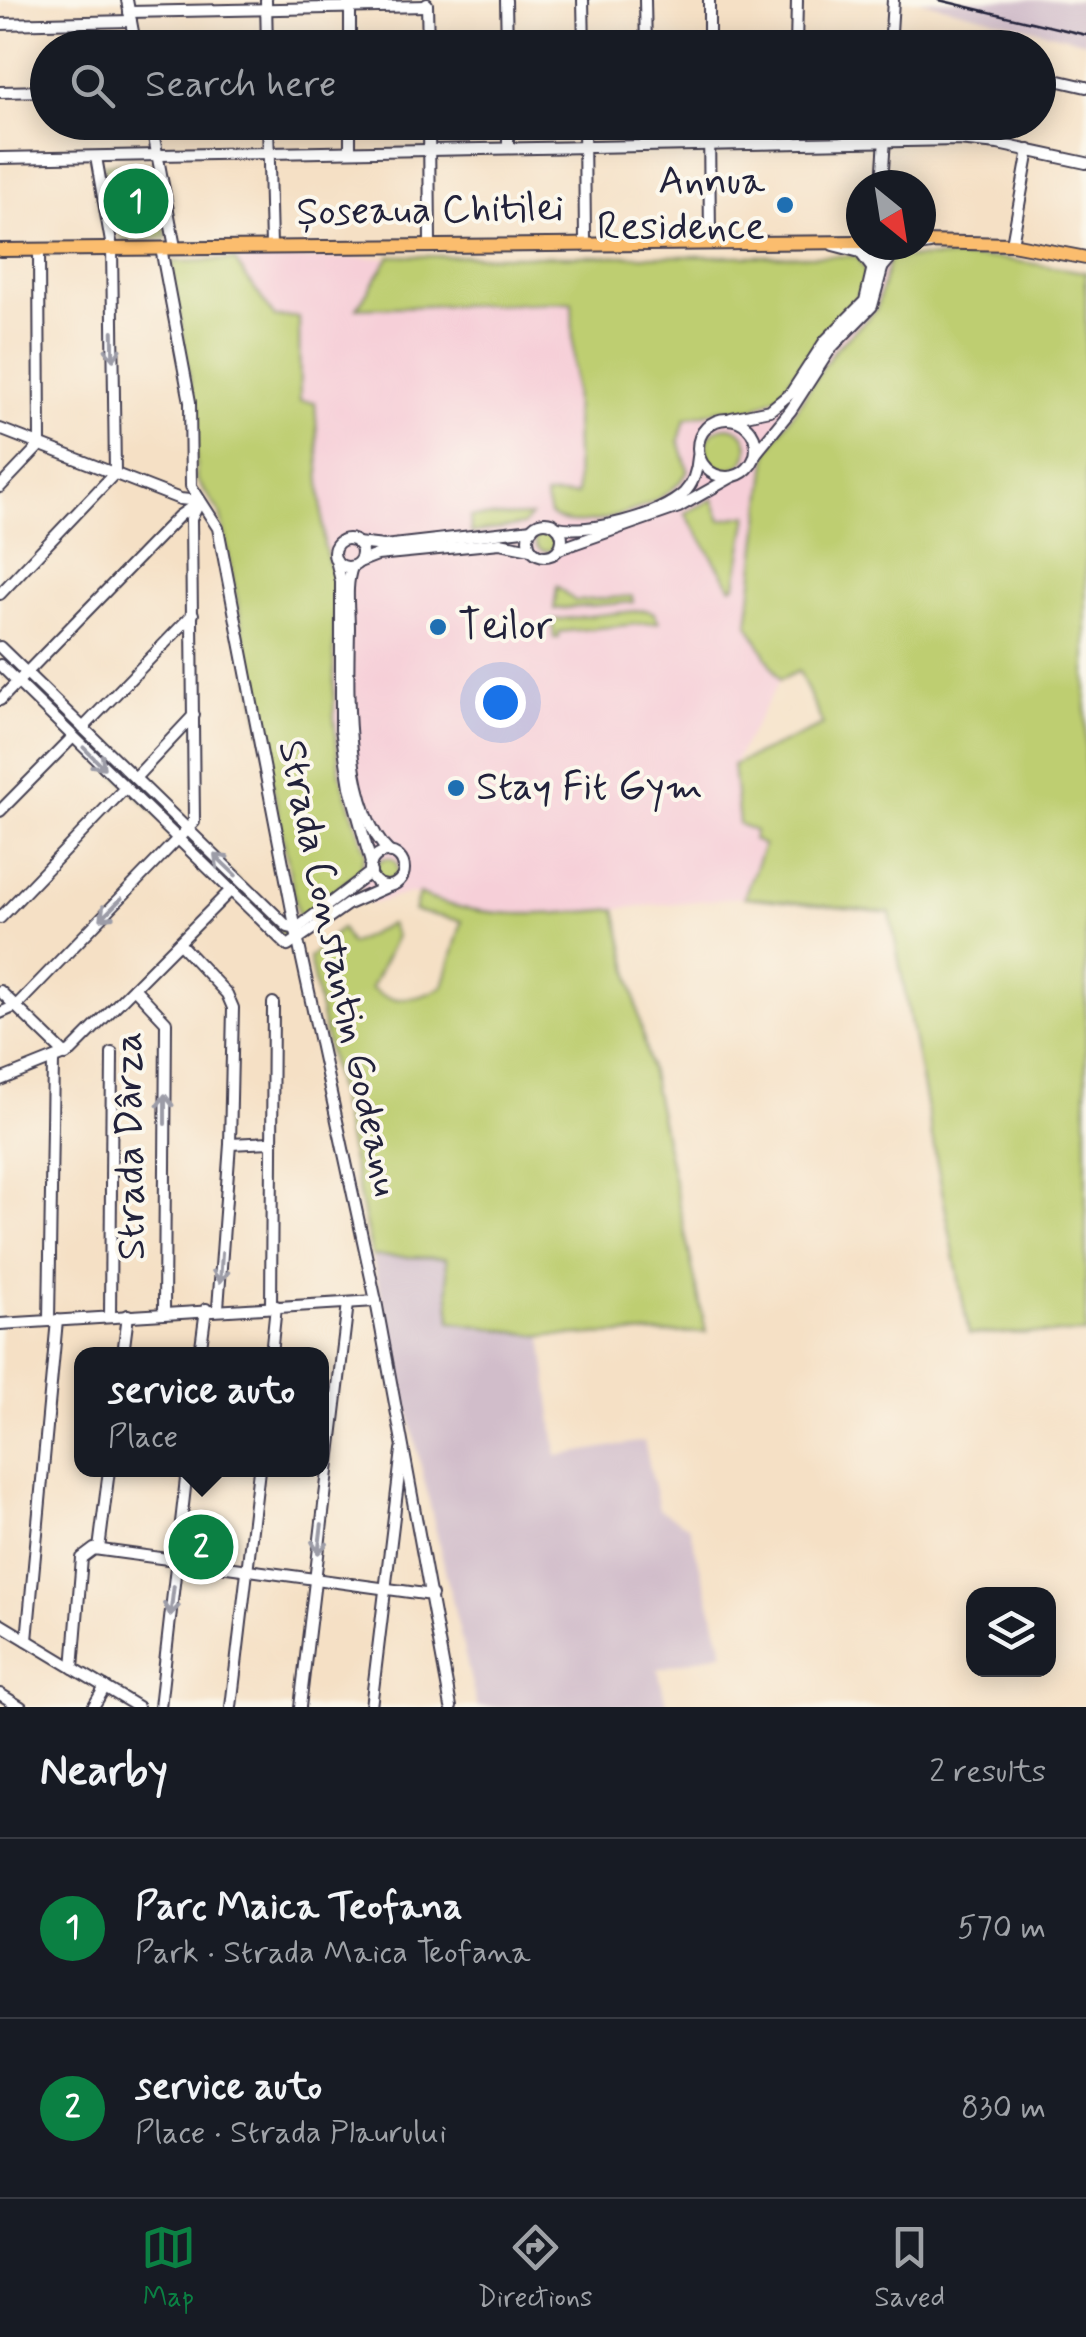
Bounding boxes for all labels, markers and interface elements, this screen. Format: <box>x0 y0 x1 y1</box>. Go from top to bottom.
search box <box>30 30 1056 140</box>
icon: search <box>65 58 120 113</box>
text: Search here <box>145 61 336 110</box>
place label: Annua Residence <box>597 156 766 254</box>
pin: 1 <box>104 164 168 238</box>
north arrow <box>846 170 936 260</box>
street label: Șoseaua Chitilei <box>296 183 564 239</box>
marker: Annua Residence <box>774 194 796 216</box>
one-way arrow <box>104 329 123 361</box>
place label: Teilor <box>458 601 553 653</box>
marker: Teilor <box>427 616 449 638</box>
your location <box>475 677 526 728</box>
street label: Strada Constantin Godeanu <box>264 735 412 1201</box>
one-way arrow <box>82 746 106 770</box>
place label: Stay Fit Gym <box>476 762 703 814</box>
marker: Stay Fit Gym <box>445 777 467 799</box>
one-way arrow <box>213 853 237 877</box>
one-way arrow <box>99 896 123 920</box>
street label: Strada Dârza <box>103 1031 159 1261</box>
one-way arrow <box>156 1094 174 1126</box>
one-way arrow <box>211 1251 230 1283</box>
popup <box>74 1347 329 1477</box>
text: service auto <box>108 1367 295 1416</box>
text: Place <box>108 1416 178 1458</box>
pin: 2 <box>168 1510 234 1584</box>
one-way arrow <box>310 1522 329 1554</box>
one-way arrow <box>162 1585 181 1617</box>
map controls <box>966 1587 1056 1677</box>
button: layers <box>966 1587 1056 1677</box>
text: Nearby <box>40 1745 168 1800</box>
text: 2 results <box>929 1751 1046 1793</box>
text: Parc Maica Teofana <box>135 1883 463 1932</box>
text: 1 <box>65 1907 80 1949</box>
text: 570 m <box>957 1907 1046 1949</box>
text: Park · Strada Maica Teofana <box>135 1932 531 1974</box>
text: service auto <box>135 2063 322 2112</box>
text: 2 <box>65 2087 80 2129</box>
text: 830 m <box>961 2087 1046 2129</box>
text: Place · Strada Plaurului <box>135 2112 447 2154</box>
tab: Map <box>141 2220 196 2317</box>
tab: Directions <box>478 2220 593 2317</box>
tab: Saved <box>874 2220 945 2317</box>

